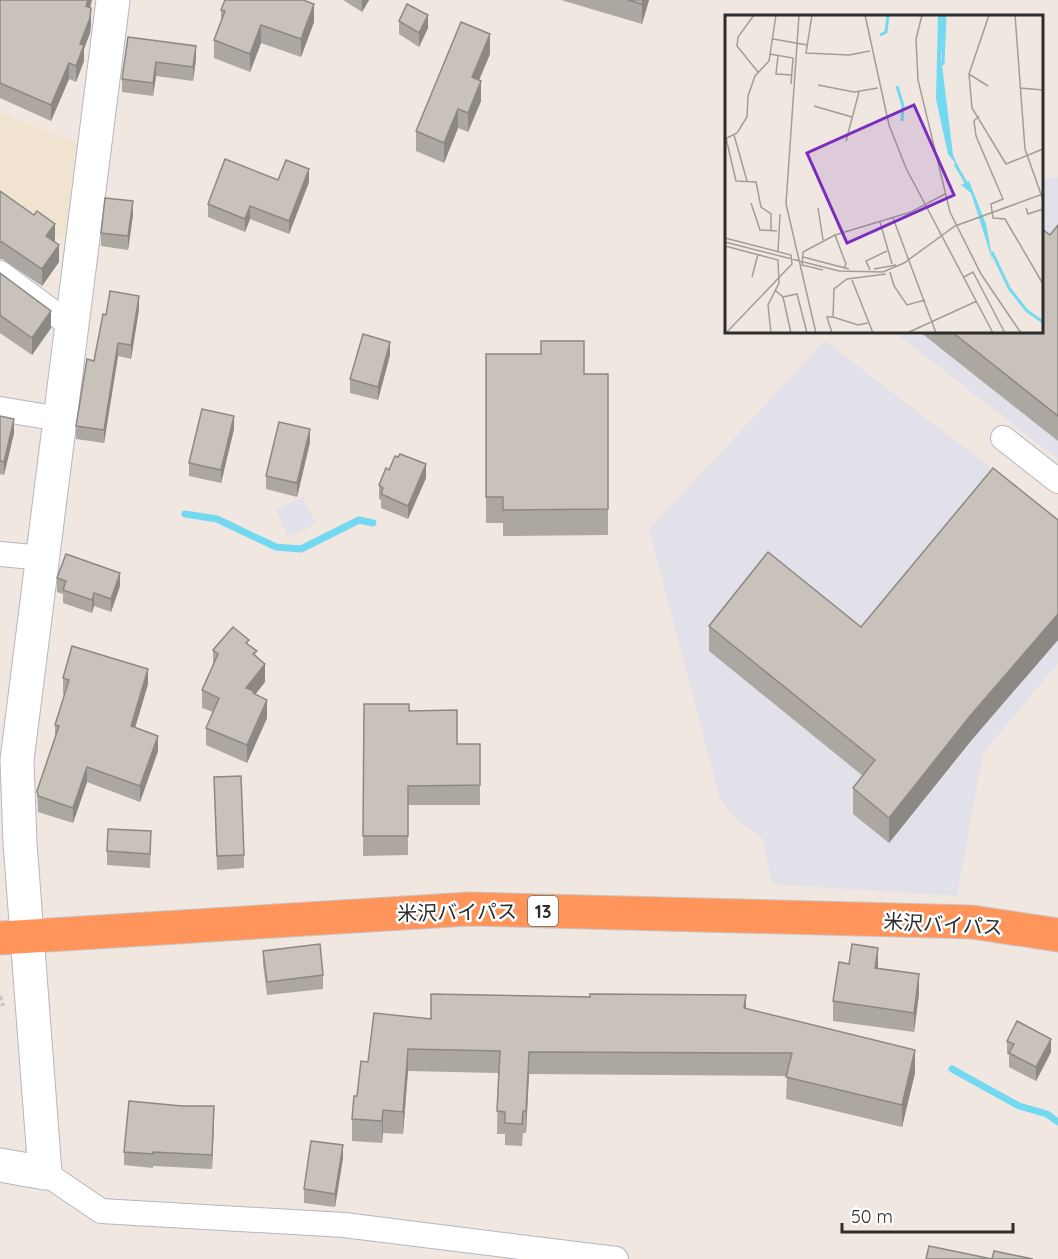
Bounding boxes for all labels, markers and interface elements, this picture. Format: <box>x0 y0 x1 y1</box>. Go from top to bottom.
inset map <box>725 15 1043 333</box>
road number: 13 <box>528 896 558 926</box>
street label: 米沢バイパス <box>397 898 517 926</box>
street label: 米沢バイパス <box>883 908 1003 940</box>
scale bar <box>842 1196 1013 1234</box>
text: 50 m <box>851 1205 893 1228</box>

